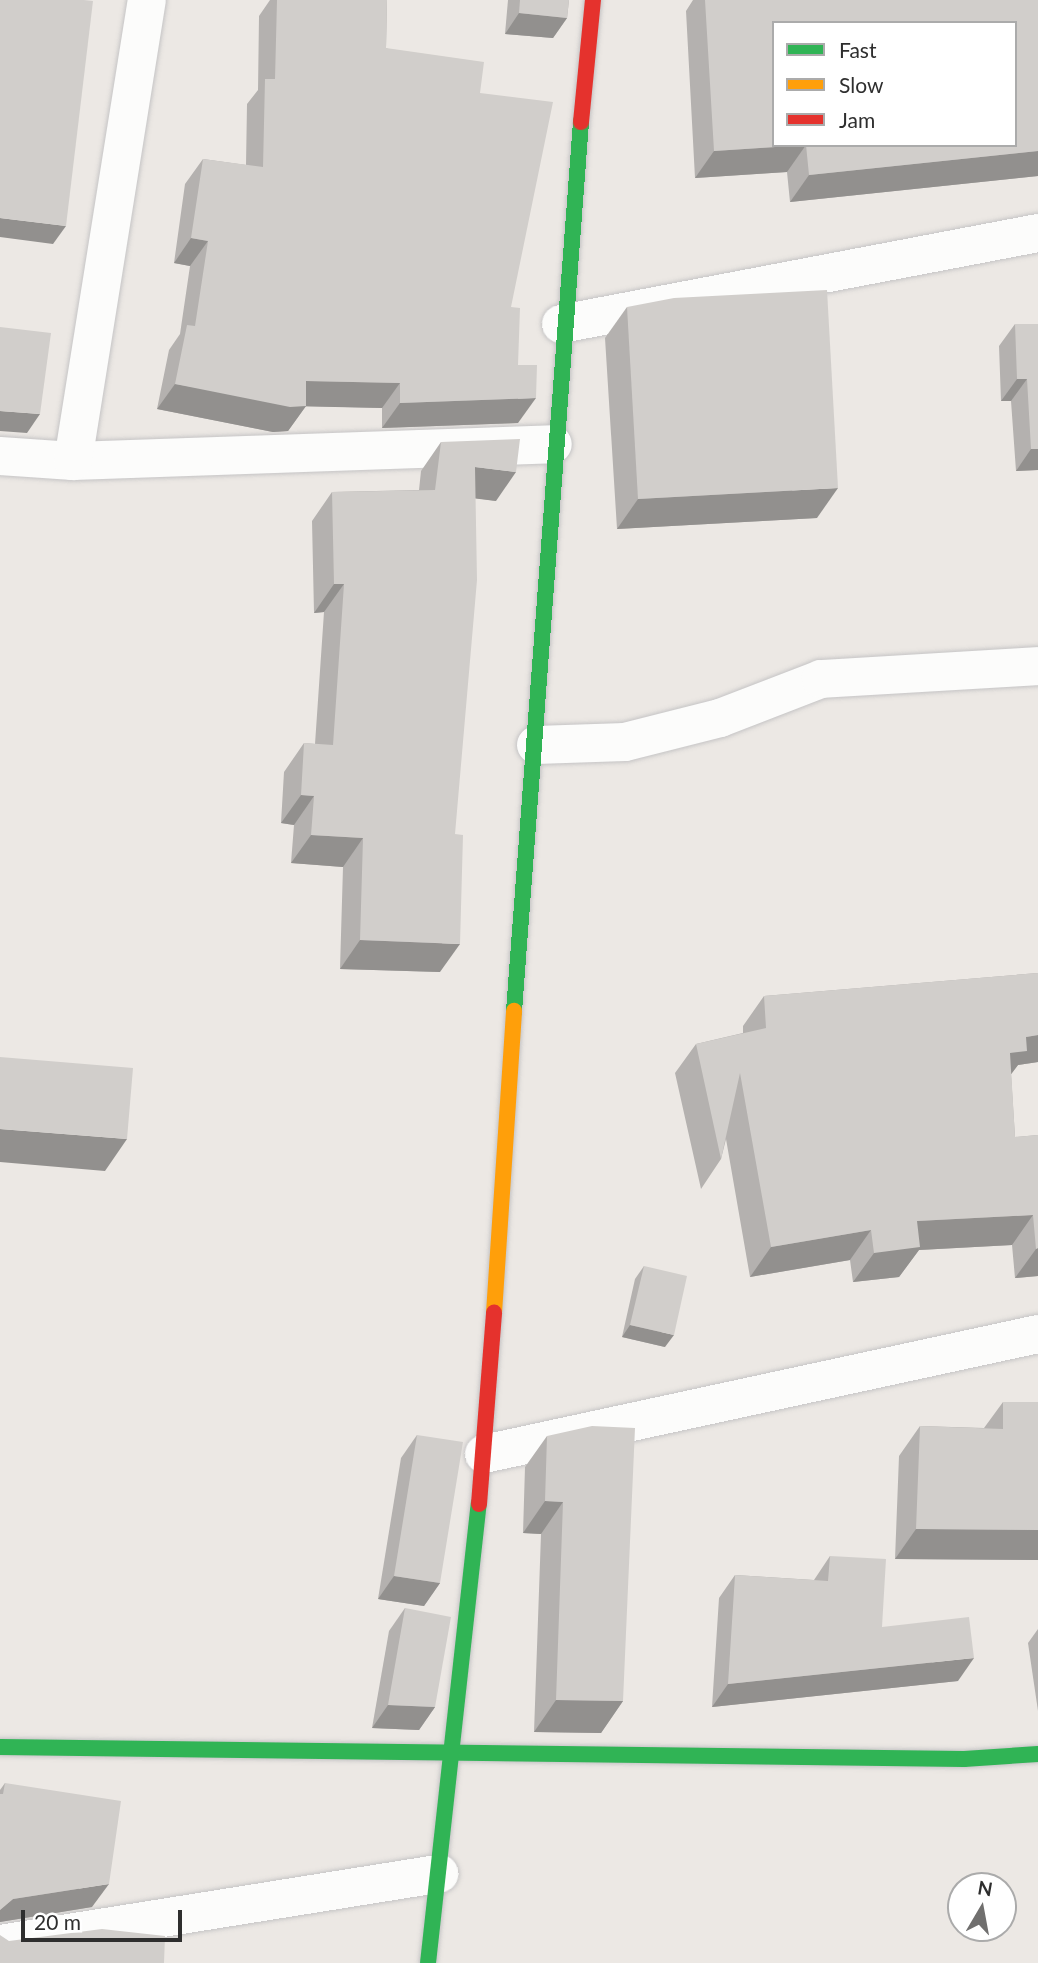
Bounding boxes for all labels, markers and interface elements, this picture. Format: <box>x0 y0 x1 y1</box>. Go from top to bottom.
legend <box>772 21 1017 147</box>
text: Fast <box>839 37 876 62</box>
text: Slow <box>839 72 883 97</box>
text: Jam <box>839 107 875 132</box>
north arrow <box>947 1872 1017 1942</box>
text: N <box>976 1875 995 1900</box>
scale bar <box>24 1896 186 1940</box>
text: 20 m <box>34 1909 81 1934</box>

